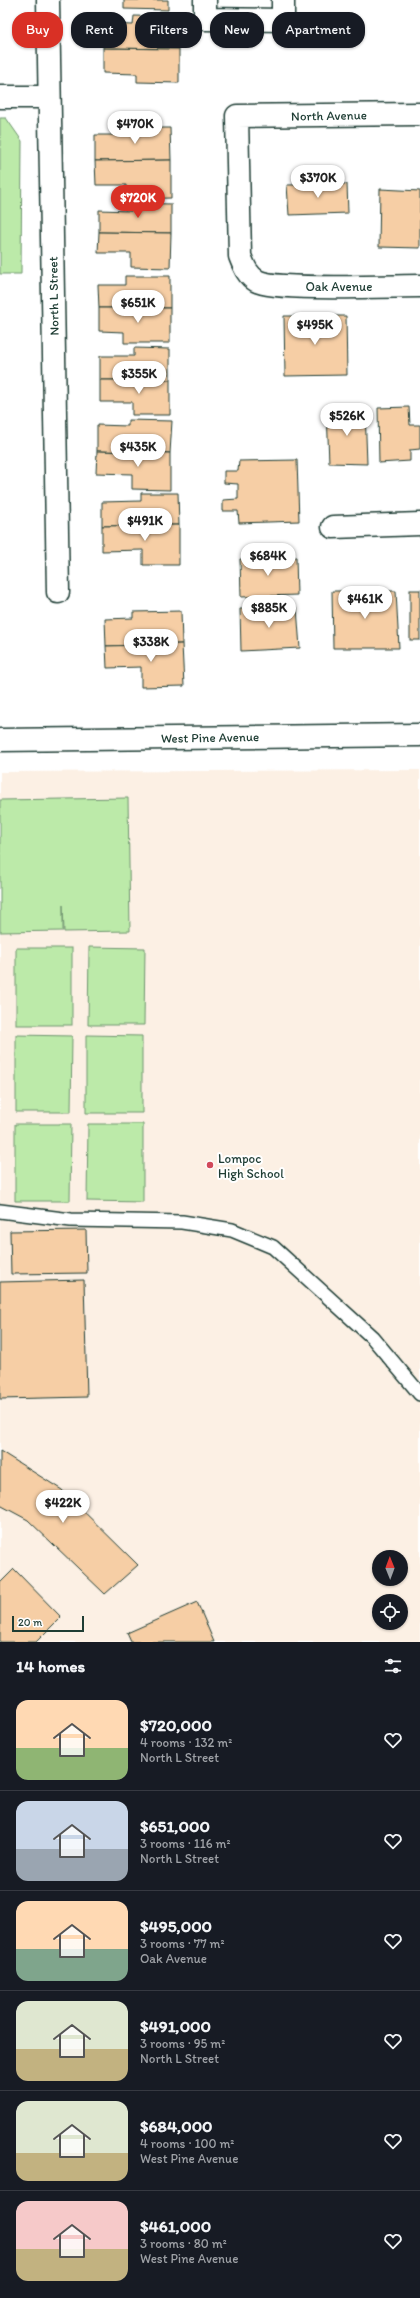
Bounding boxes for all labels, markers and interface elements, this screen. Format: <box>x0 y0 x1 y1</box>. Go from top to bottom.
chip: Buy <box>12 12 63 48</box>
chip: Rent <box>71 12 127 48</box>
chip: Filters <box>135 12 202 48</box>
chip: New <box>210 12 264 48</box>
chip: Apartment <box>272 12 365 48</box>
street label: North Avenue <box>291 107 367 124</box>
pin: $470K <box>107 111 163 145</box>
text: $470K <box>116 116 154 131</box>
pin: $370K <box>290 165 346 199</box>
text: $370K <box>300 170 336 185</box>
pin: $720K <box>110 185 166 219</box>
text: $720K <box>120 190 156 205</box>
street label: North L Street <box>45 256 62 336</box>
street label: Oak Avenue <box>305 279 373 294</box>
pin: $651K <box>110 290 166 324</box>
text: $651K <box>121 295 155 310</box>
pin: $495K <box>287 312 343 346</box>
text: $495K <box>297 317 333 332</box>
pin: $355K <box>111 361 167 395</box>
text: $355K <box>121 366 157 381</box>
pin: $526K <box>319 403 375 437</box>
text: $526K <box>329 408 365 423</box>
pin: $435K <box>110 434 166 468</box>
text: $435K <box>120 439 156 454</box>
pin: $491K <box>117 508 173 542</box>
text: $491K <box>127 513 163 528</box>
pin: $684K <box>240 543 296 577</box>
text: $684K <box>250 548 286 563</box>
pin: $461K <box>337 586 393 620</box>
text: $461K <box>347 591 383 606</box>
pin: $885K <box>241 595 297 629</box>
text: $885K <box>251 600 287 615</box>
pin: $338K <box>123 629 179 663</box>
text: $338K <box>133 634 169 649</box>
street label: West Pine Avenue <box>161 729 259 746</box>
place label: Lompoc High School <box>218 1151 284 1181</box>
marker: Lompoc High School <box>205 1160 215 1170</box>
pin: $422K <box>35 1490 91 1524</box>
text: $422K <box>45 1495 81 1510</box>
north arrow <box>372 1550 408 1586</box>
map controls <box>372 1550 408 1630</box>
button: locate <box>372 1594 408 1630</box>
scale bar <box>12 1614 84 1633</box>
text: 20 m <box>18 1616 42 1629</box>
icon: filters <box>382 1655 404 1677</box>
text: 14 homes <box>16 1656 85 1676</box>
text: $720,000 <box>140 1715 212 1735</box>
icon: home <box>48 1716 96 1764</box>
icon: heart <box>382 1729 404 1751</box>
text: 4 rooms · 132 m² <box>140 1735 232 1750</box>
text: North L Street <box>140 1750 219 1765</box>
text: $651,000 <box>140 1816 210 1836</box>
icon: home <box>48 1817 96 1865</box>
icon: heart <box>382 1830 404 1852</box>
text: 3 rooms · 116 m² <box>140 1836 231 1851</box>
text: North L Street <box>140 1851 219 1866</box>
text: $495,000 <box>140 1916 212 1936</box>
icon: home <box>48 1917 96 1965</box>
icon: heart <box>382 1930 404 1952</box>
text: 3 rooms · 77 m² <box>140 1936 225 1951</box>
text: Oak Avenue <box>140 1951 207 1966</box>
text: $491,000 <box>140 2016 211 2036</box>
icon: home <box>48 2017 96 2065</box>
icon: heart <box>382 2030 404 2052</box>
text: 3 rooms · 95 m² <box>140 2036 225 2051</box>
text: North L Street <box>140 2051 219 2066</box>
text: $684,000 <box>140 2116 213 2136</box>
icon: home <box>48 2117 96 2165</box>
icon: heart <box>382 2130 404 2152</box>
text: 4 rooms · 100 m² <box>140 2136 234 2151</box>
text: West Pine Avenue <box>140 2151 238 2166</box>
text: $461,000 <box>140 2216 211 2236</box>
icon: home <box>48 2217 96 2265</box>
icon: heart <box>382 2230 404 2252</box>
text: 3 rooms · 80 m² <box>140 2236 227 2251</box>
text: West Pine Avenue <box>140 2251 238 2266</box>

